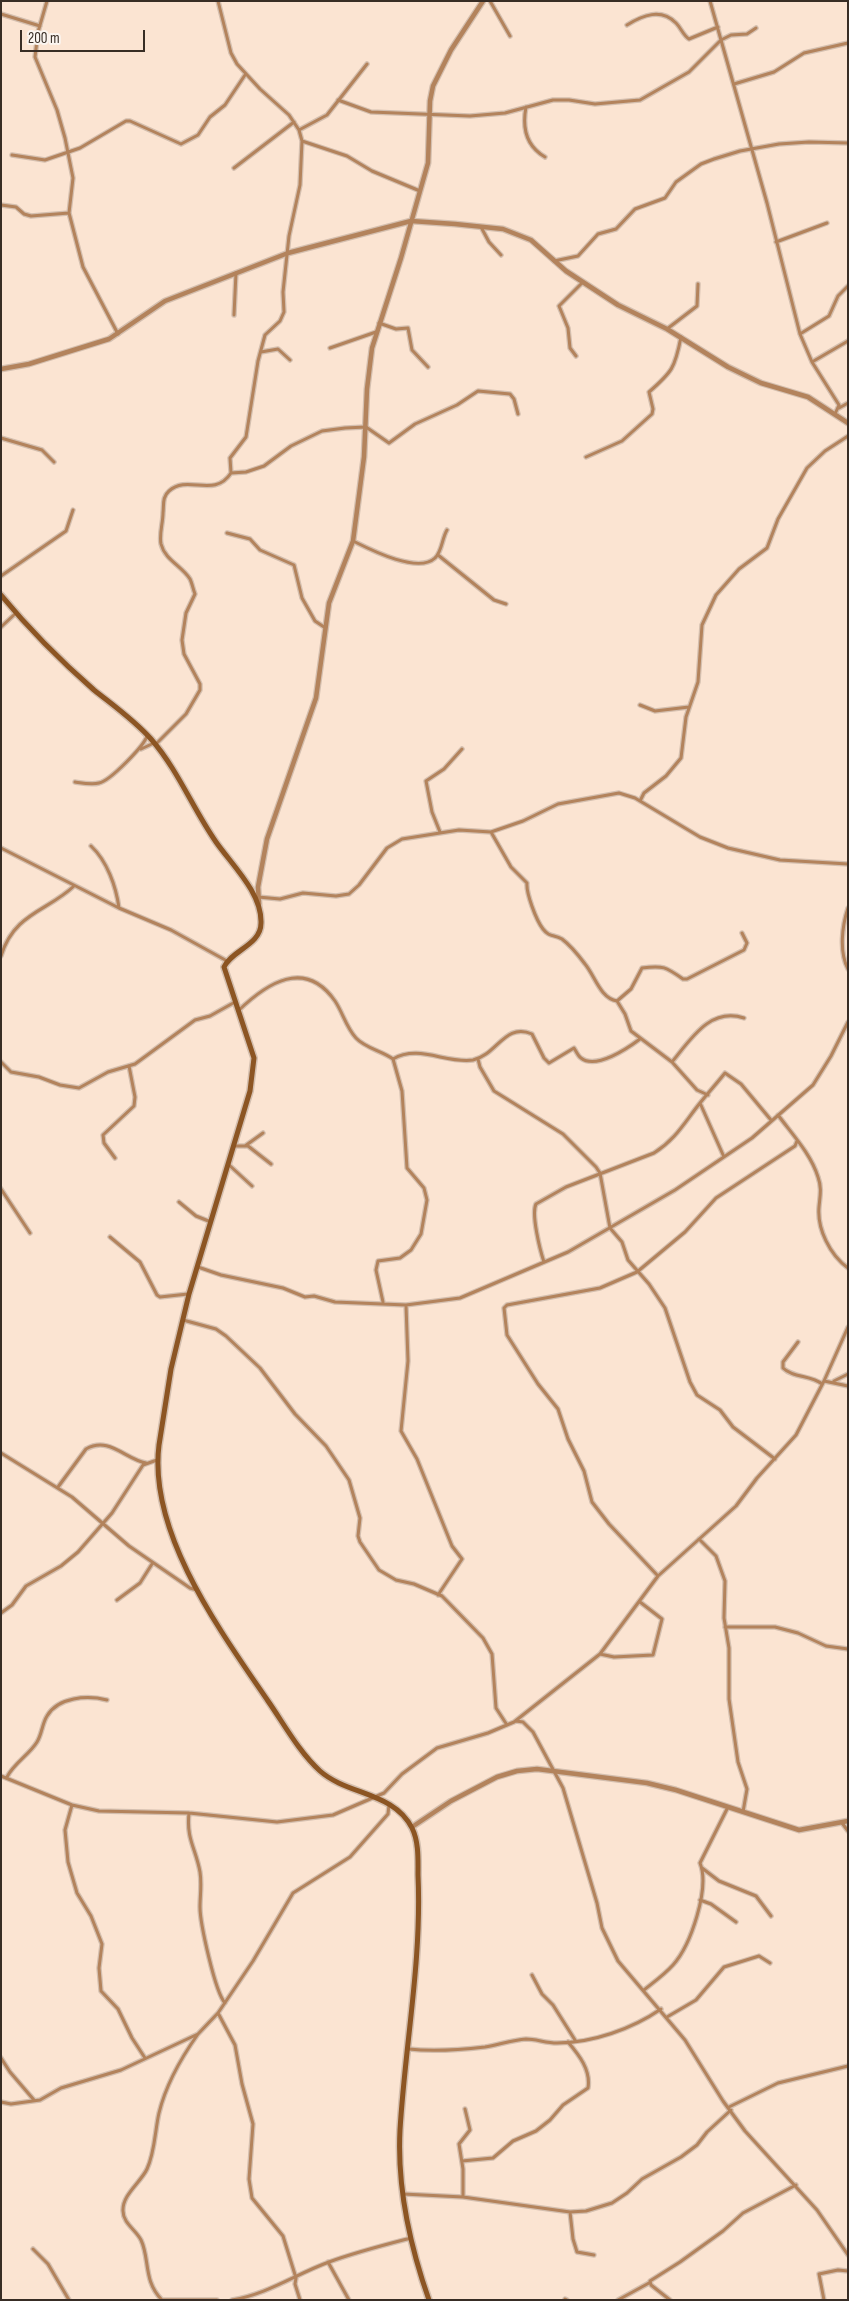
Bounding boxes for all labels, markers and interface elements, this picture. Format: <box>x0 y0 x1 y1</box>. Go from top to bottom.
scale bar <box>22 20 148 52</box>
text: 200 m <box>28 29 60 48</box>

